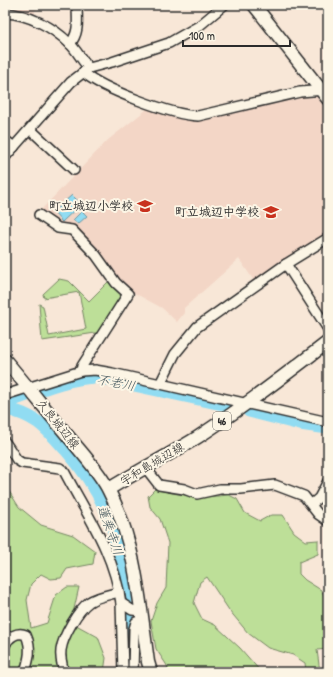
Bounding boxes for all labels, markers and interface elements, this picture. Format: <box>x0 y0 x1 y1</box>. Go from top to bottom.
scale bar <box>183 22 290 48</box>
text: 100 m <box>189 27 215 44</box>
place label: 町立城辺小学校 <box>49 197 133 214</box>
school or university icon: 町立城辺小学校 <box>136 197 154 215</box>
place label: 町立城辺中学校 <box>175 203 259 220</box>
school or university icon: 町立城辺中学校 <box>262 203 280 221</box>
water label: 不老川 <box>95 369 137 395</box>
street label: 久良城辺線 <box>33 395 84 452</box>
road number: 46 <box>213 412 231 430</box>
street label: 宇和島城辺線 <box>116 438 187 489</box>
water label: 蓮乗寺川 <box>94 502 128 558</box>

